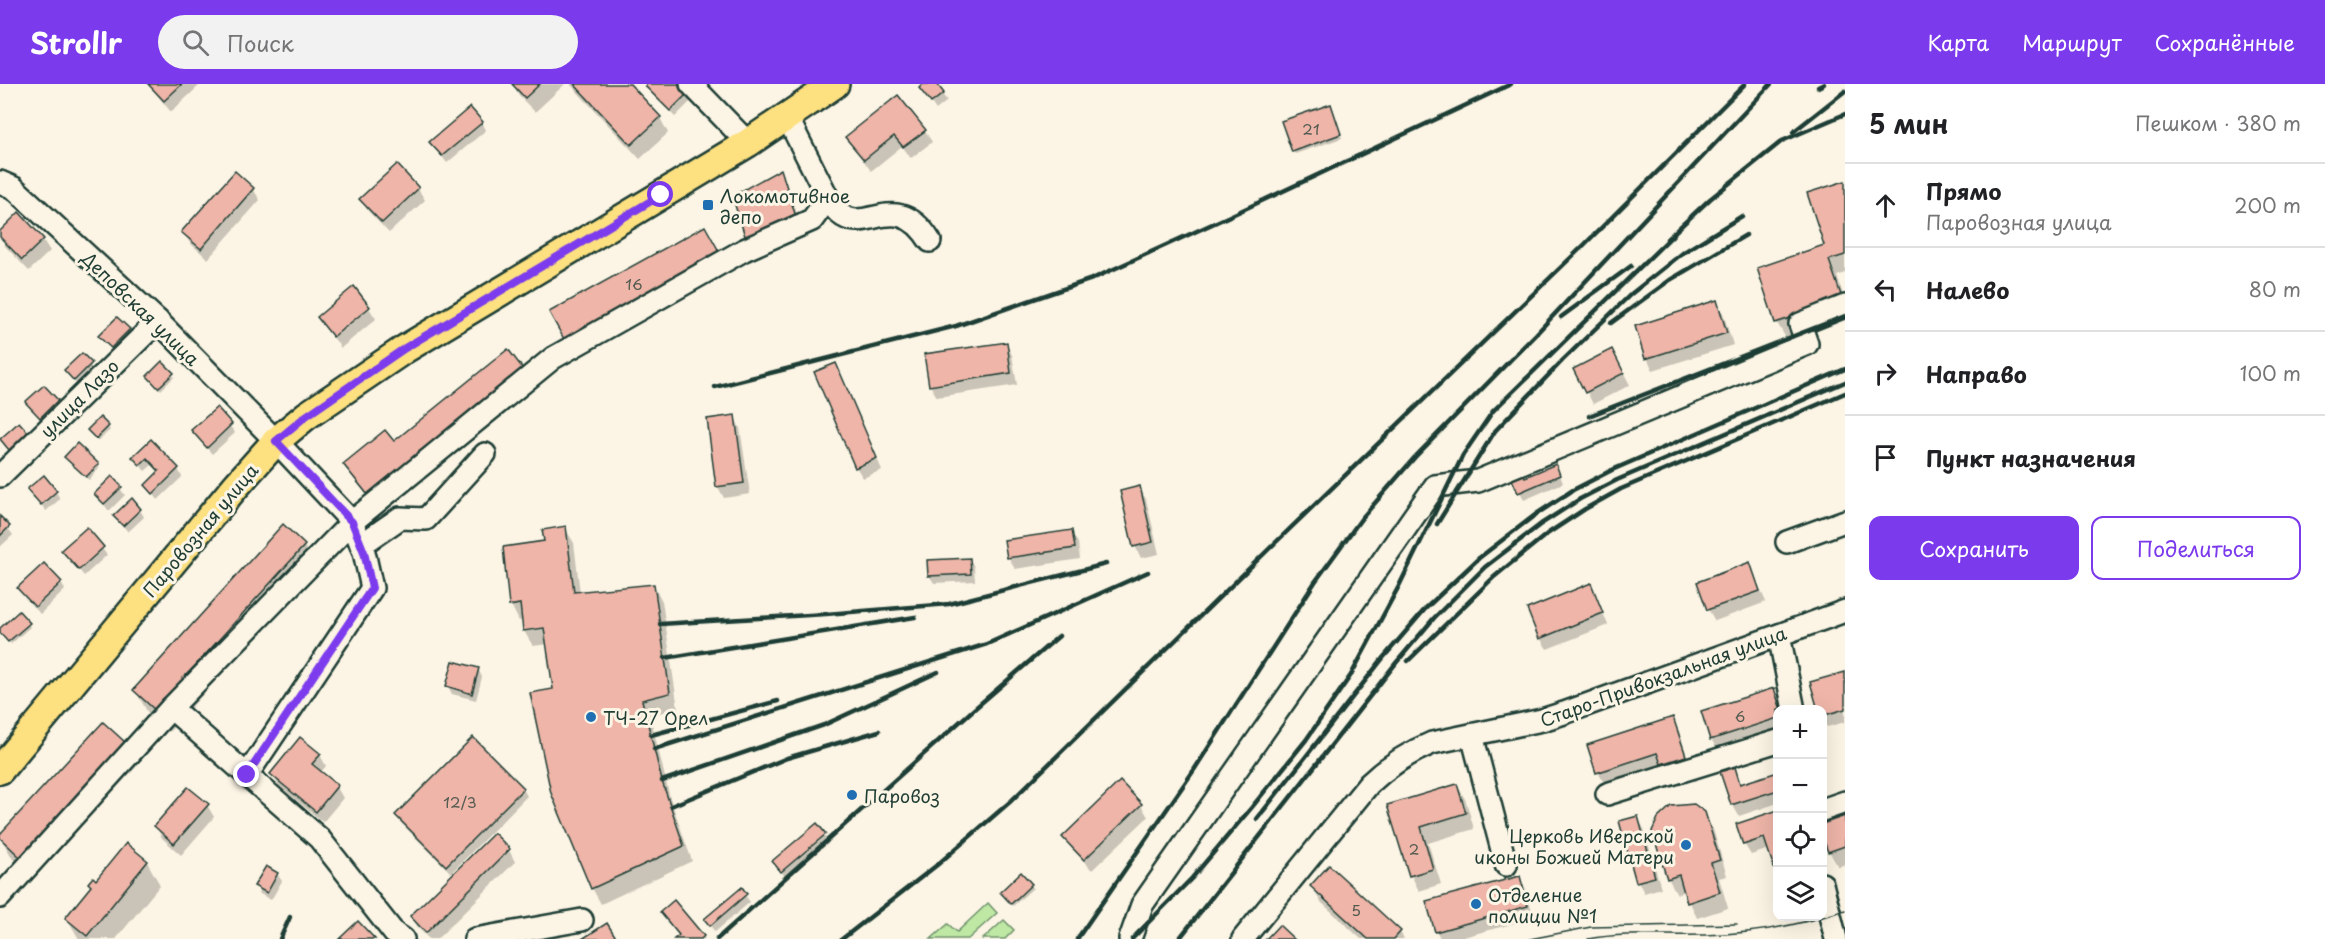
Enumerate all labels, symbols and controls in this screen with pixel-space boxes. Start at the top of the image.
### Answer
search box [158,15,578,69]
text: Strollr [30,21,122,64]
icon: search [179,26,212,59]
text: Поиск [227,26,294,59]
text: Карта [1928,26,1989,58]
text: Маршрут [2022,26,2122,58]
text: Сохранённые [2155,26,2295,58]
text: 5 мин [1869,104,1948,143]
text: Пешком · 380 m [2135,108,2301,138]
house number: 21 [1302,117,1320,140]
text: Прямо [1926,174,2001,207]
route start [647,181,673,207]
place label: Локомотивное депо [720,182,850,230]
icon: ahead [1869,189,1902,222]
text: 200 m [2234,190,2301,220]
marker: Локомотивное депо [701,198,715,212]
text: Паровозная улица [1926,207,2112,237]
street label: Деповская улица [75,244,207,372]
house number: 16 [625,272,643,295]
icon: left [1869,273,1902,306]
text: Налево [1926,273,2009,306]
text: 80 m [2249,274,2301,304]
street label: улица Лазо [34,353,124,443]
icon: right [1869,357,1902,390]
text: Направо [1926,357,2027,390]
text: 100 m [2240,358,2301,388]
icon: arrive [1869,441,1902,474]
text: Пункт назначения [1926,441,2136,474]
street label: Паровозная улица [136,457,264,603]
button: Сохранить [1869,516,2079,580]
button: Поделиться [2091,516,2301,580]
street label: Старо-Привокзальная улица [1536,619,1790,733]
place label: ТЧ-27 Орел [603,704,708,731]
house number: 6 [1735,704,1745,727]
map controls [1773,705,1827,921]
button: + [1773,705,1827,759]
marker: ТЧ-27 Орел [584,710,598,724]
button: − [1773,759,1827,813]
route end [233,761,259,787]
place label: Паровоз [864,782,940,809]
marker: Паровоз [845,788,859,802]
house number: 12/3 [443,790,477,813]
button: locate [1773,813,1827,867]
place label: Церковь Иверской иконы Божией Матери [1474,822,1674,870]
house number: 2 [1409,837,1419,860]
marker: Церковь Иверской иконы Божией Матери [1679,838,1693,852]
button: layers [1773,867,1827,921]
place label: Отделение полиции №1 [1488,881,1597,929]
marker: Отделение полиции №1 [1469,897,1483,911]
house number: 5 [1351,898,1361,921]

